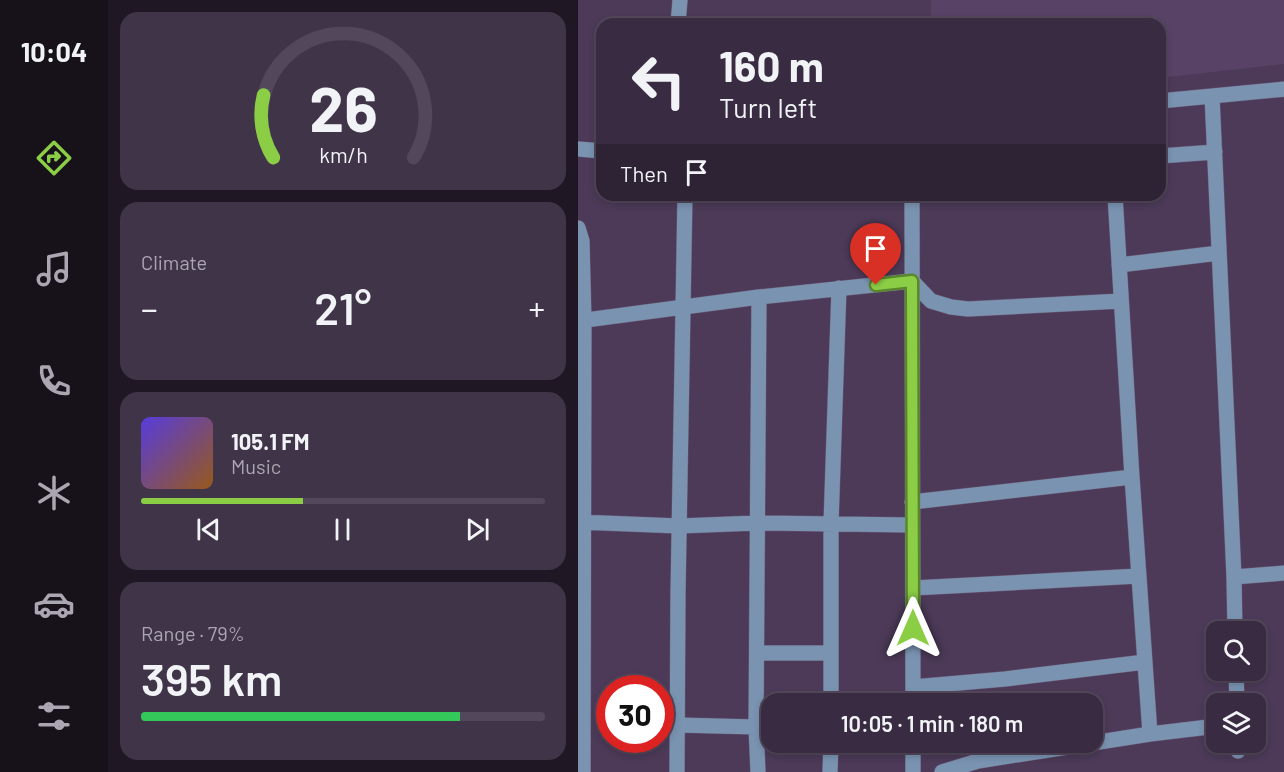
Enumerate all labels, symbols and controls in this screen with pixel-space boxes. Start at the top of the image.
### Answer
text: 10:04 [21,35,87,67]
text: 160 m [719,40,824,90]
icon: left [620,42,698,120]
text: 26 [309,70,377,144]
text: Turn left [719,91,817,123]
icon: directions [33,137,75,179]
text: km/h [319,142,367,167]
icon: arrive [680,156,713,189]
text: Then [620,160,668,186]
pin [850,223,901,285]
icon: arrive [859,232,892,265]
icon: music [33,248,75,290]
text: Climate [141,250,207,274]
text: 21° [314,280,372,334]
text: − [141,288,158,328]
text: + [528,288,545,328]
icon: phone [33,360,75,402]
text: 105.1 FM [231,428,309,454]
text: Music [231,454,281,478]
icon: climate [33,472,75,514]
icon: previous [192,513,225,546]
icon: pause [326,513,359,546]
icon: next [461,513,494,546]
icon: car [33,583,75,625]
position arrow [881,596,945,660]
text: Range · 79% [141,621,245,645]
map controls [1206,621,1266,753]
button: search [1206,621,1266,681]
text: 395 km [141,651,282,705]
speed limit sign: 30 [596,675,674,753]
button: layers [1206,693,1266,753]
icon: filters [33,695,75,737]
text: 10:05 · 1 min · 180 m [841,710,1023,736]

